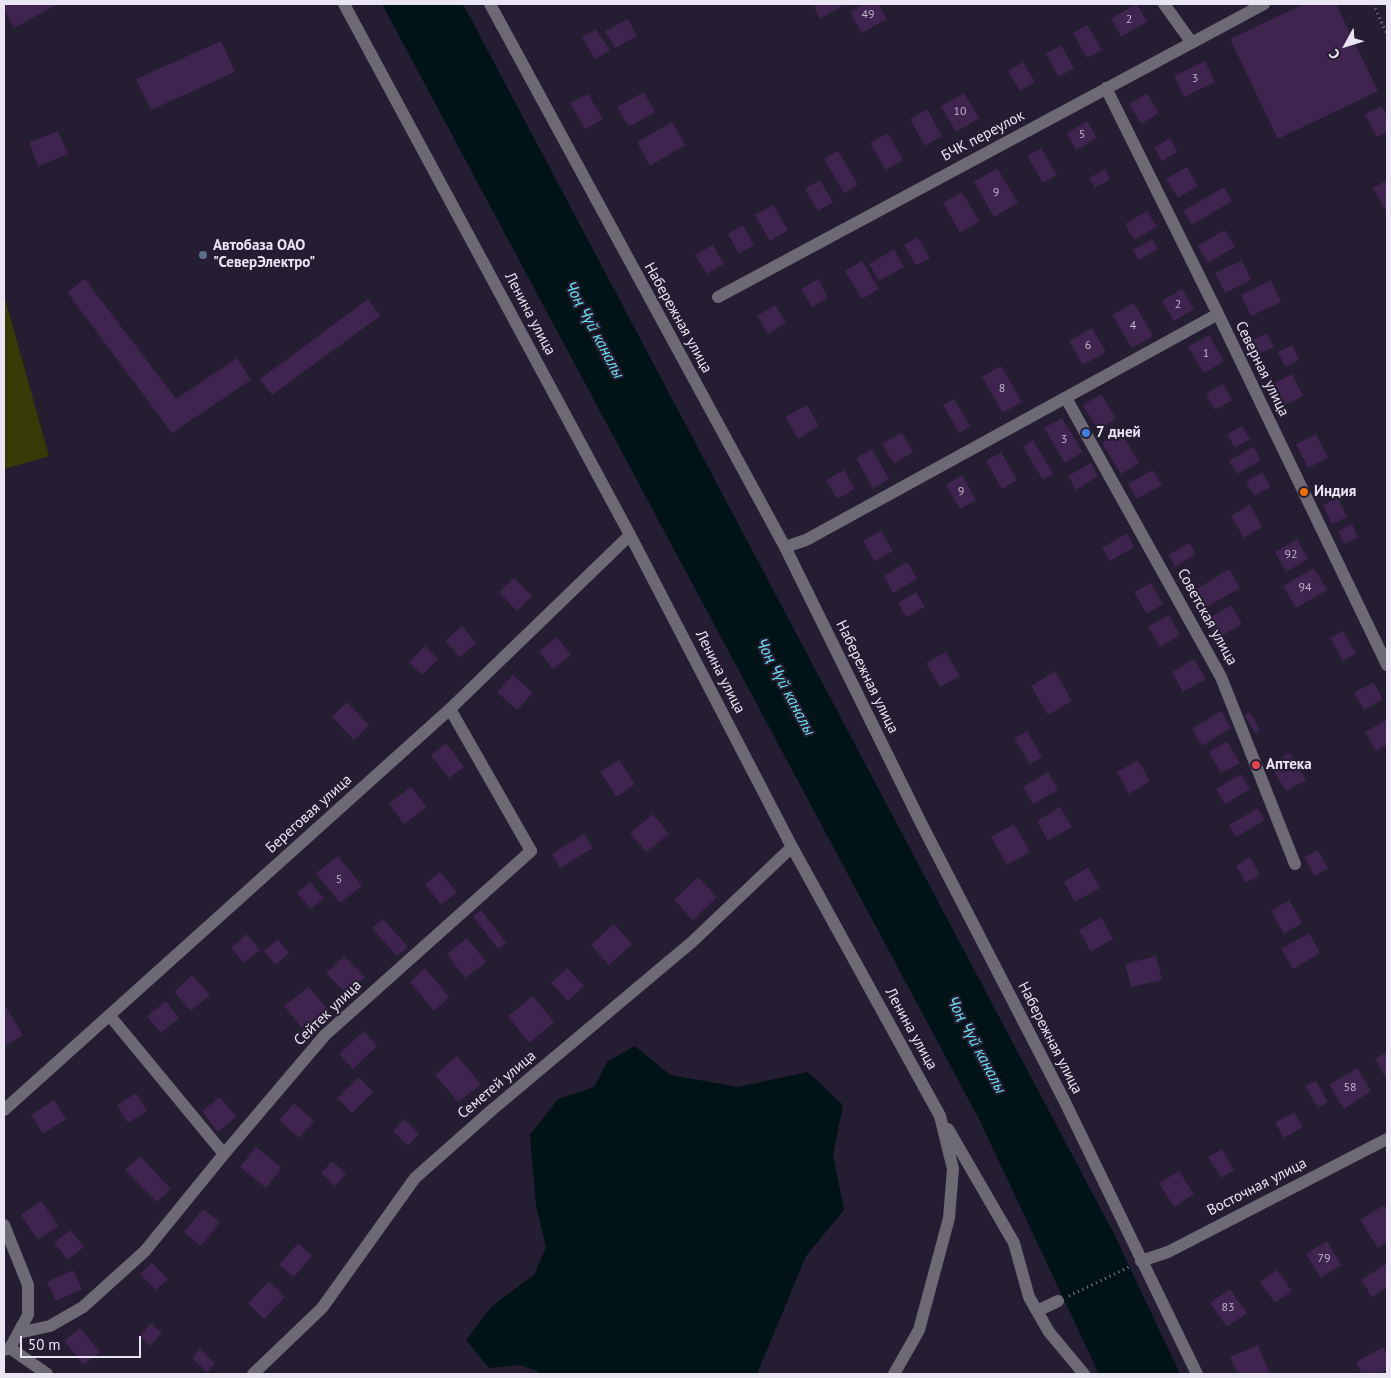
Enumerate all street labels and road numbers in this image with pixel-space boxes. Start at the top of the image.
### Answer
street label: БЧК переулок [939,107,1027,165]
street label: Набережная улица [640,260,716,376]
street label: Ленина улица [501,270,559,358]
street label: Северная улица [1231,318,1293,420]
street label: Советская улица [1173,566,1241,668]
street label: Набережная улица [832,618,902,736]
street label: Ленина улица [691,627,749,717]
street label: Береговая улица [262,771,356,857]
street label: Сейтек улица [291,976,365,1050]
street label: Набережная улица [1014,979,1086,1097]
street label: Ленина улица [881,985,941,1073]
street label: Семетей улица [454,1047,540,1123]
street label: Восточная улица [1204,1154,1310,1220]

